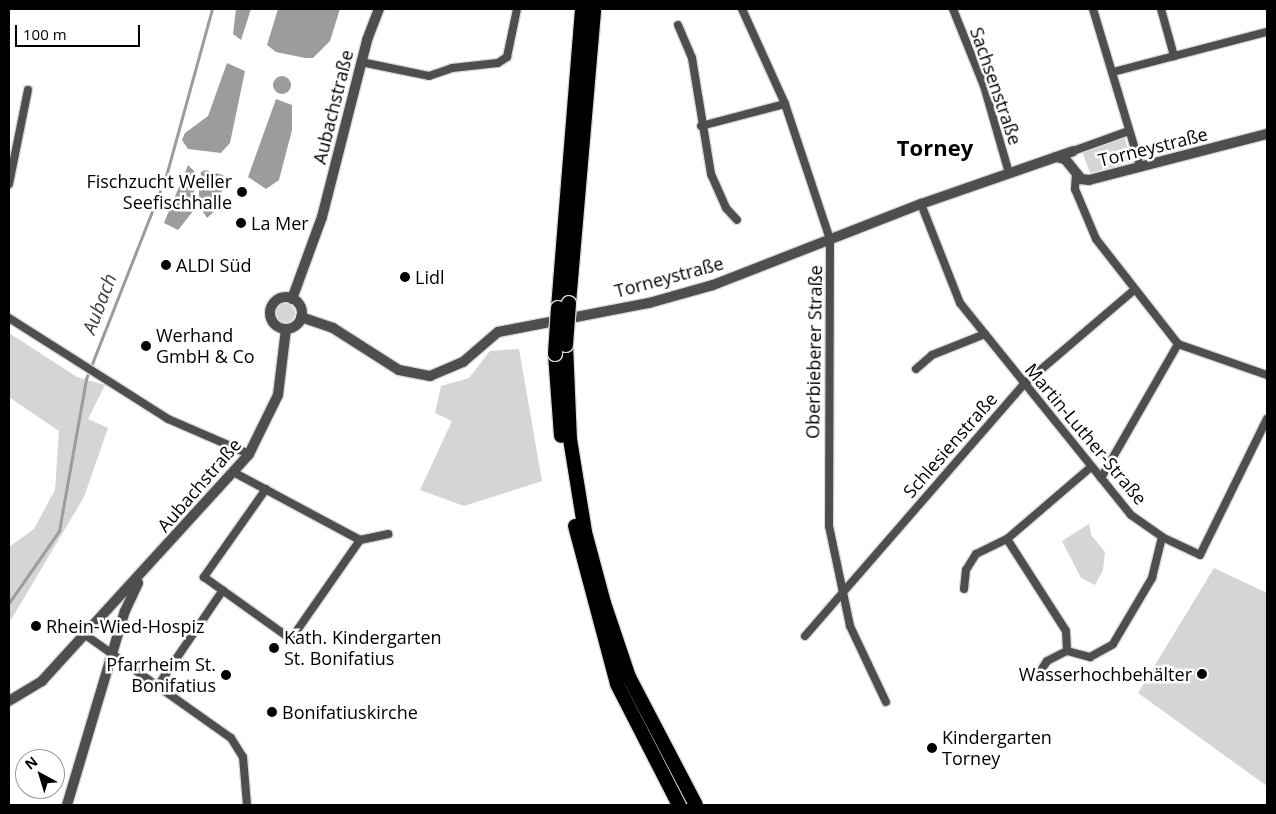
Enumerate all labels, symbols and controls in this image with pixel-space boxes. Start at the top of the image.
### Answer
scale bar [18,15,142,47]
text: 100 m [23,24,67,44]
street label: Sachsenstraße [966,24,1026,148]
street label: Aubachstraße [308,48,358,166]
street label: Torneystraße [1096,123,1210,171]
district label: Torney [897,135,973,161]
place label: Fischzucht Weller Seefischhalle [86,171,232,213]
marker: Fischzucht Weller Seefischhalle [236,186,248,198]
place label: La Mer [251,212,309,234]
marker: La Mer [235,217,247,229]
street label: Torneystraße [612,252,726,302]
place label: ALDI Süd [176,254,251,276]
marker: ALDI Süd [160,259,172,271]
street label: Oberbieberer Straße [802,265,826,439]
place label: Lidl [415,266,444,288]
water label: Aubach [78,271,122,337]
marker: Lidl [399,271,411,283]
place label: Werhand GmbH & Co [156,325,255,368]
marker: Werhand GmbH & Co [140,340,152,352]
street label: Martin-Luther-Straße [1021,359,1151,509]
street label: Schlesienstraße [899,388,1001,502]
street label: Aubachstraße [153,434,245,536]
place label: Rhein-Wied-Hospiz [46,615,204,637]
marker: Rhein-Wied-Hospiz [30,620,42,632]
place label: Kath. Kindergarten St. Bonifatius [284,627,442,670]
marker: Kath. Kindergarten St. Bonifatius [268,642,280,654]
place label: Pfarrheim St. Bonifatius [106,654,216,696]
place label: Wasserhochbehälter [1019,663,1192,685]
marker: Wasserhochbehälter [1196,668,1208,680]
marker: Pfarrheim St. Bonifatius [220,669,232,681]
place label: Bonifatiuskirche [282,701,418,723]
marker: Bonifatiuskirche [266,706,278,718]
place label: Kindergarten Torney [942,727,1052,770]
marker: Kindergarten Torney [926,742,938,754]
north arrow [15,749,65,799]
text: N [20,752,41,774]

